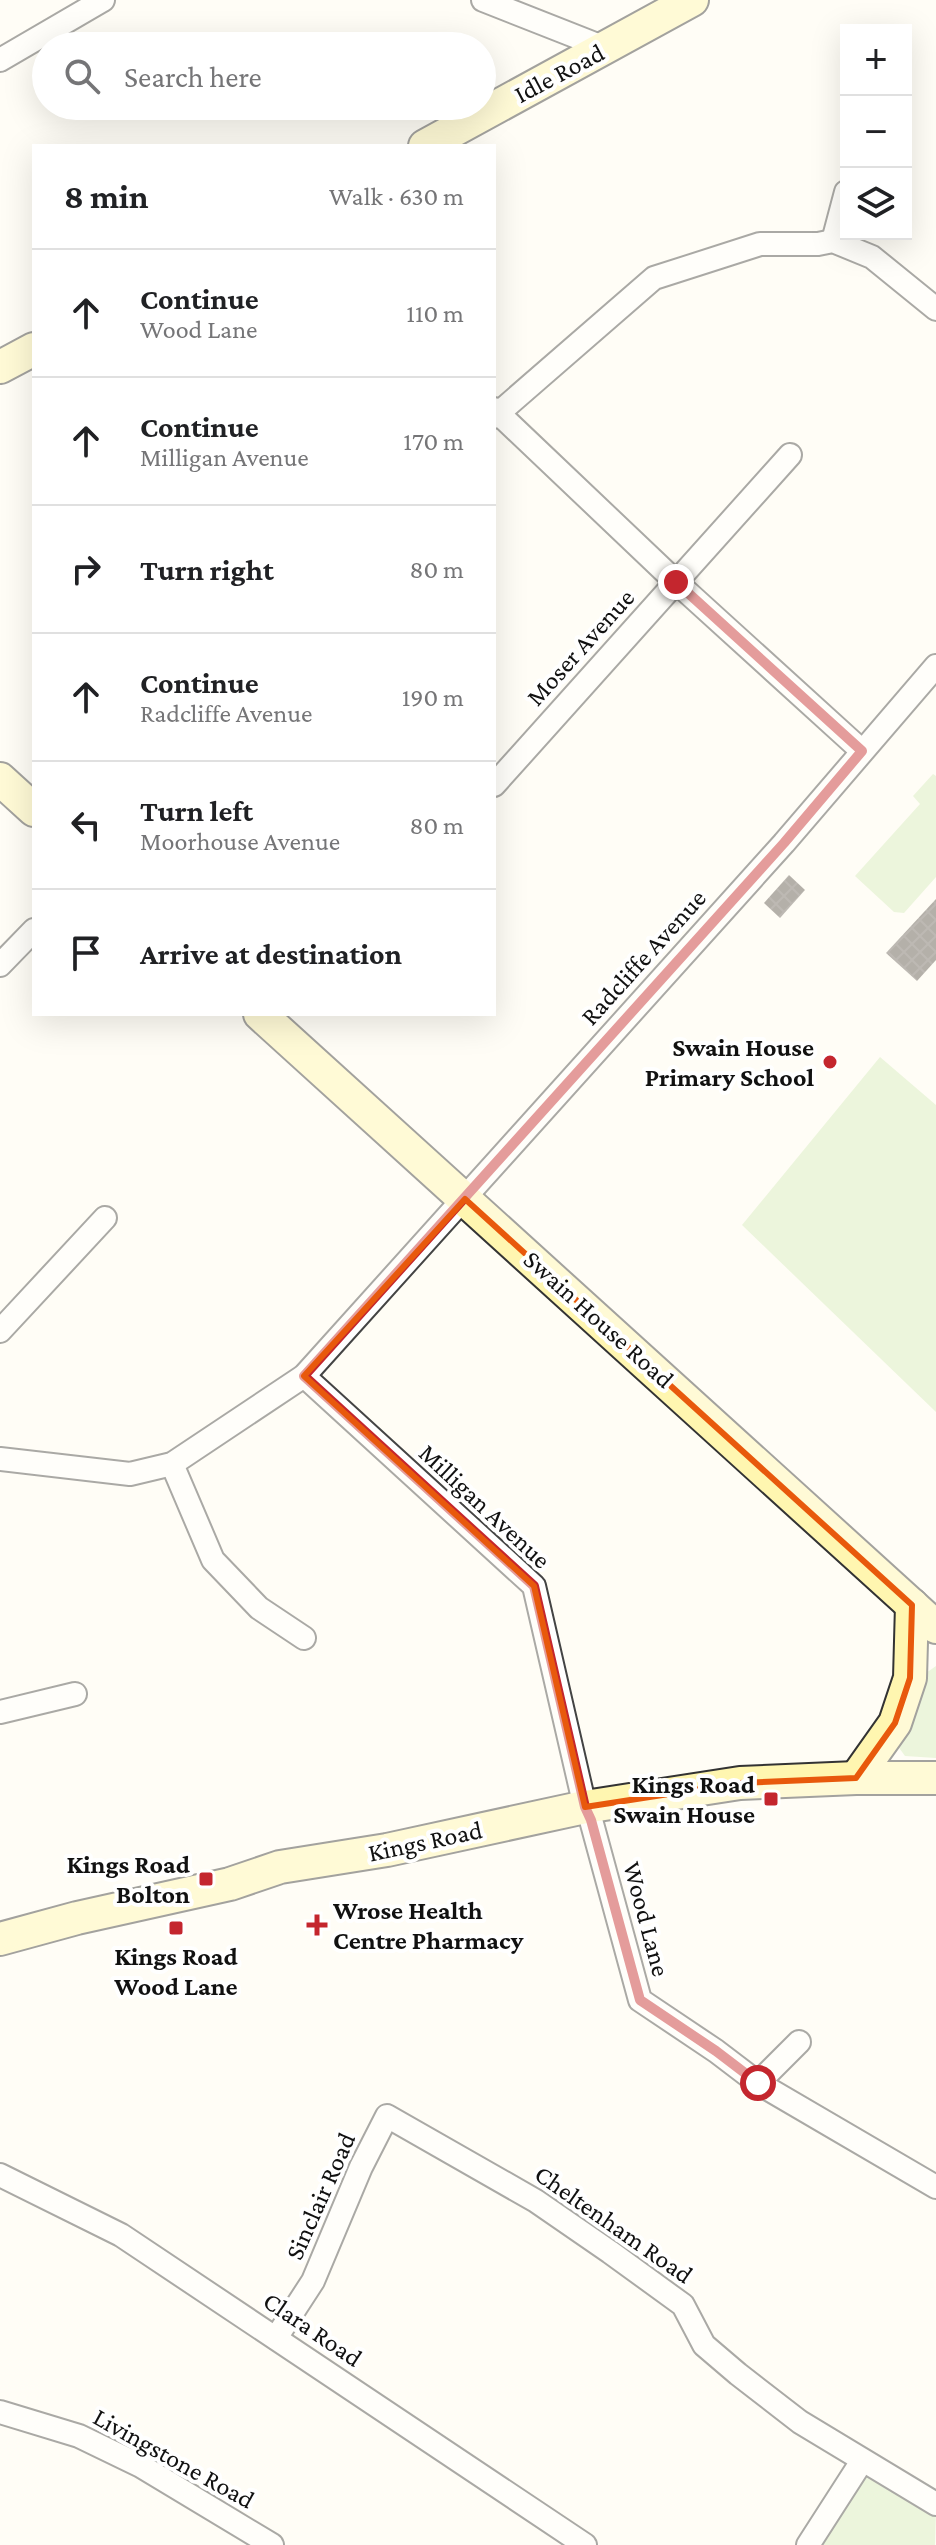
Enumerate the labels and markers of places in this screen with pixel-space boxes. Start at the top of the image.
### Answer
place label: Swain House Primary School [645,1033,814,1092]
marker: Swain House Primary School [821,1053,839,1071]
place label: Kings Road Swain House [613,1770,755,1829]
marker: Kings Road Swain House [762,1790,780,1808]
place label: Kings Road Bolton [66,1850,190,1909]
marker: Kings Road Bolton [197,1870,215,1888]
place label: Wrose Health Centre Pharmacy [332,1896,524,1955]
marker: Wrose Health Centre Pharmacy [308,1916,326,1934]
marker: Kings Road Wood Lane [167,1919,185,1937]
place label: Kings Road Wood Lane [113,1942,238,2001]

